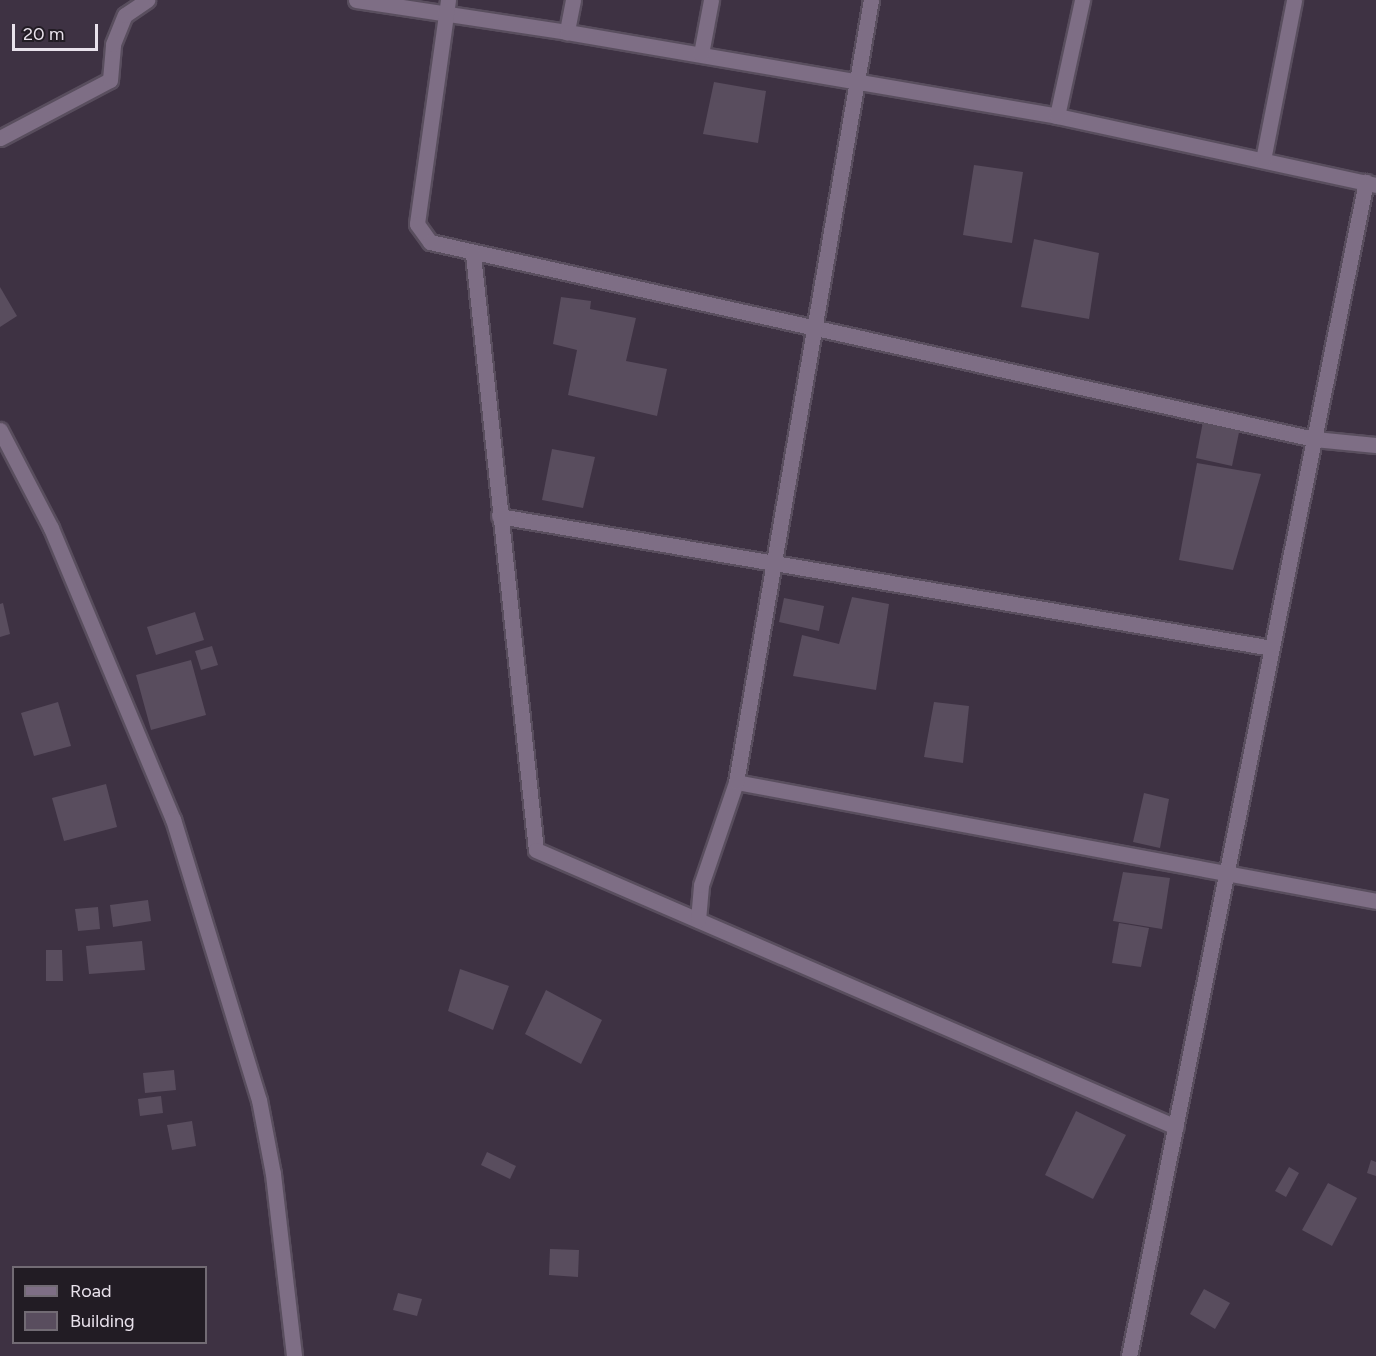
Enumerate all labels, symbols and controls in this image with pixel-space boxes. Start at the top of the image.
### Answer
scale bar [15,12,100,50]
text: 20 m [23,23,64,45]
legend [12,1266,207,1344]
text: Road [70,1280,111,1302]
text: Building [70,1310,135,1332]

